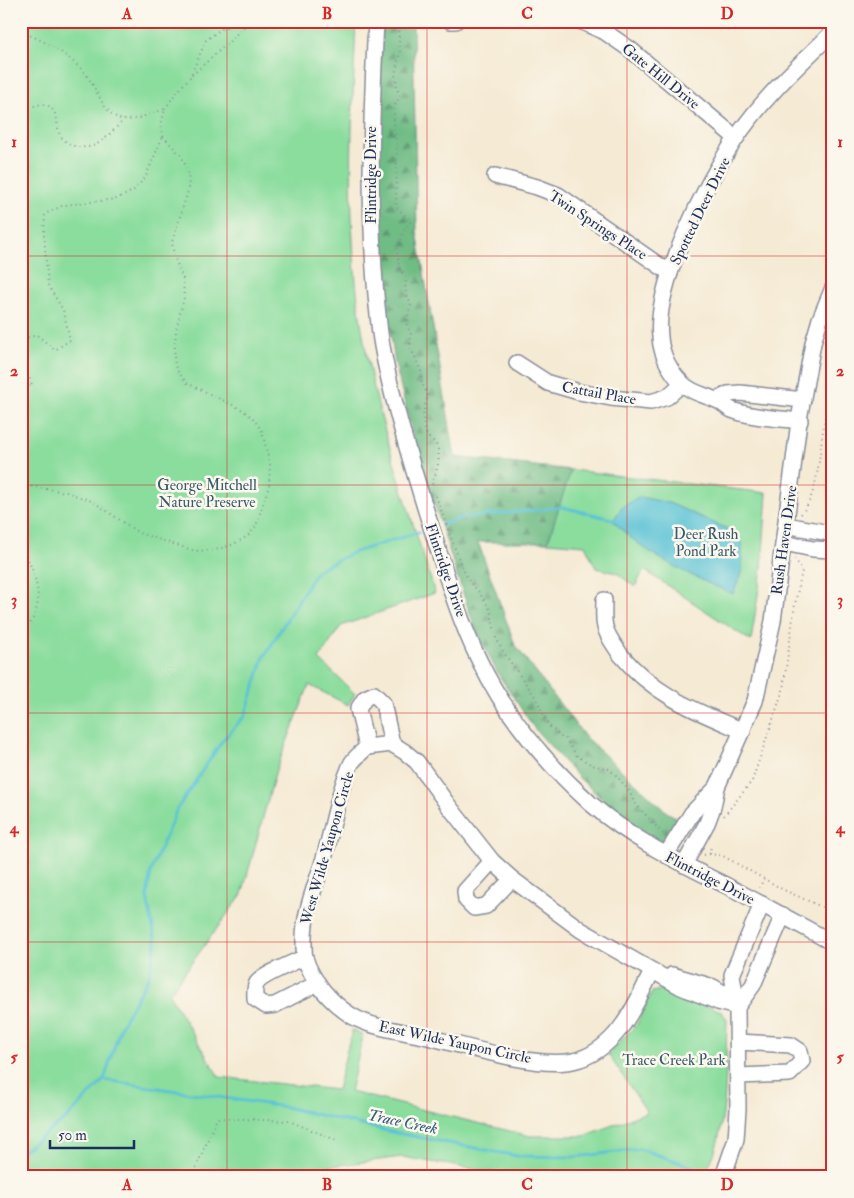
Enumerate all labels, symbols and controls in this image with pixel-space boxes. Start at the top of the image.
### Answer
text: A [121,4,133,24]
text: B [322,4,332,24]
text: C [521,4,533,24]
text: D [720,4,734,24]
street label: Gate Hill Drive [618,39,703,114]
street label: Flintridge Drive [362,126,381,224]
text: 1 [11,132,17,152]
text: 1 [837,132,843,152]
street label: Spotted Deer Drive [666,154,736,269]
street label: Twin Springs Place [544,187,651,265]
text: 2 [10,361,18,381]
text: 2 [836,361,844,381]
street label: Cattail Place [560,378,638,409]
park label: George Mitchell Nature Preserve [157,476,257,512]
street label: Rush Haven Drive [767,484,802,596]
street label: Flintridge Drive [421,521,470,619]
park label: Deer Rush Pond Park [674,525,739,561]
text: 3 [11,590,17,610]
text: 3 [837,590,843,610]
street label: West Wilde Yaupon Circle [296,769,359,928]
text: 4 [9,818,20,838]
text: 4 [835,818,846,838]
street label: Flintridge Drive [662,848,758,909]
street label: East Wilde Yaupon Circle [377,1017,533,1069]
text: 5 [10,1047,18,1067]
text: 5 [836,1047,844,1067]
park label: Trace Creek Park [622,1051,726,1070]
water label: Trace Creek [366,1105,440,1139]
scale bar [50,1118,134,1150]
text: 50 m [58,1126,87,1145]
text: A [121,1175,133,1195]
text: B [322,1175,332,1195]
text: C [521,1175,533,1195]
text: D [720,1175,734,1195]

